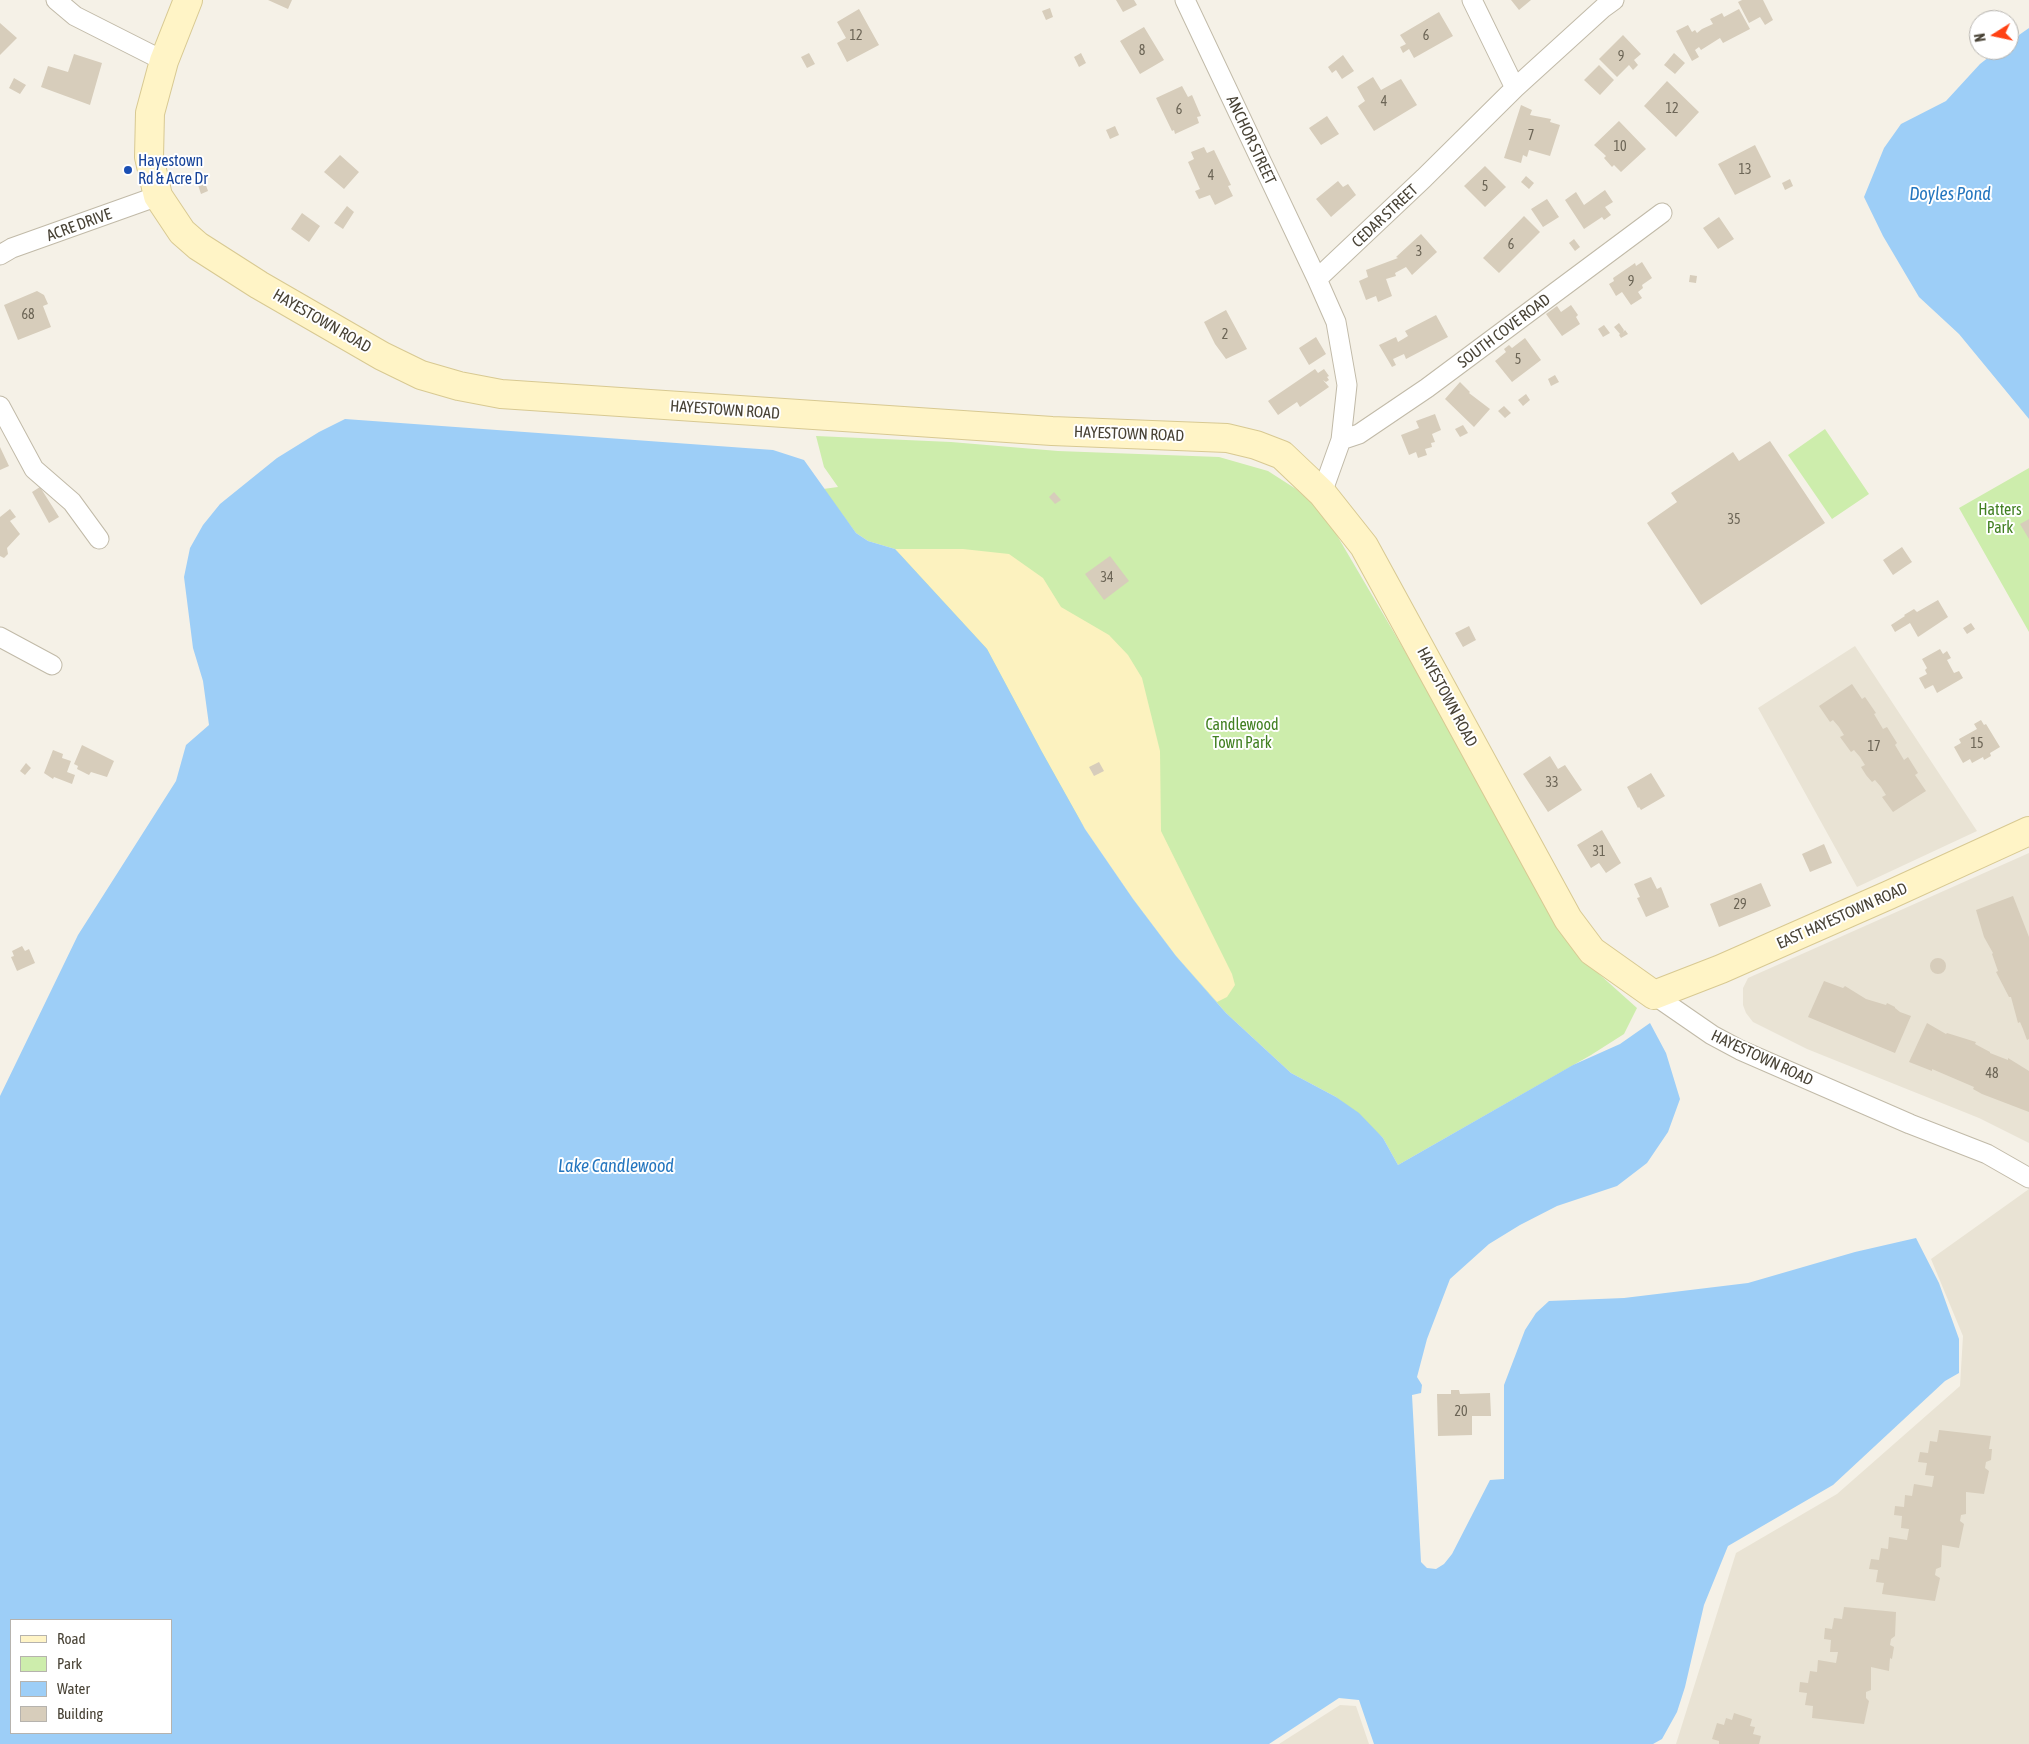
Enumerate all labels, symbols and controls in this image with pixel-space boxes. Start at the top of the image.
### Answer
north arrow [1969,10,2019,60]
house number: 12 [849,28,863,44]
house number: 6 [1423,28,1429,44]
text: N [1972,32,1989,43]
house number: 8 [1139,43,1145,59]
house number: 9 [1618,49,1624,65]
street label: ANCHOR STREET [1222,93,1280,187]
house number: 4 [1381,94,1387,110]
house number: 12 [1665,101,1679,117]
house number: 6 [1176,102,1182,118]
house number: 7 [1528,128,1534,144]
house number: 10 [1613,139,1627,155]
place label: Hayestown Rd & Acre Dr [138,151,208,189]
house number: 13 [1738,162,1752,178]
marker: Hayestown Rd & Acre Dr [122,164,134,176]
house number: 4 [1208,168,1214,184]
house number: 5 [1482,179,1488,195]
street label: CEDAR STREET [1348,181,1422,251]
water label: Doyles Pond [1909,183,1991,205]
street label: ACRE DRIVE [44,204,114,246]
house number: 6 [1508,237,1514,253]
house number: 3 [1416,244,1422,260]
house number: 9 [1628,274,1634,290]
street label: HAYESTOWN ROAD [270,285,374,357]
street label: SOUTH COVE ROAD [1454,290,1554,372]
house number: 68 [21,307,35,323]
house number: 2 [1222,327,1228,343]
house number: 5 [1515,352,1521,368]
street label: HAYESTOWN ROAD [669,397,781,423]
street label: HAYESTOWN ROAD [1074,422,1184,446]
park label: Hatters Park [1978,500,2022,538]
house number: 35 [1727,512,1741,528]
house number: 34 [1100,570,1114,586]
street label: HAYESTOWN ROAD [1413,644,1481,750]
park label: Candlewood Town Park [1205,715,1279,753]
house number: 15 [1970,736,1984,752]
house number: 17 [1867,739,1881,755]
house number: 33 [1545,775,1559,791]
house number: 31 [1592,844,1606,860]
street label: EAST HAYESTOWN ROAD [1774,879,1910,953]
house number: 29 [1733,897,1747,913]
street label: HAYESTOWN ROAD [1708,1026,1816,1090]
house number: 48 [1985,1066,1999,1082]
water label: Lake Candlewood [558,1155,674,1177]
house number: 20 [1454,1404,1468,1420]
legend [10,1619,172,1734]
text: Road [57,1630,86,1647]
text: Park [57,1655,82,1672]
text: Water [57,1680,90,1697]
text: Building [57,1705,103,1722]

